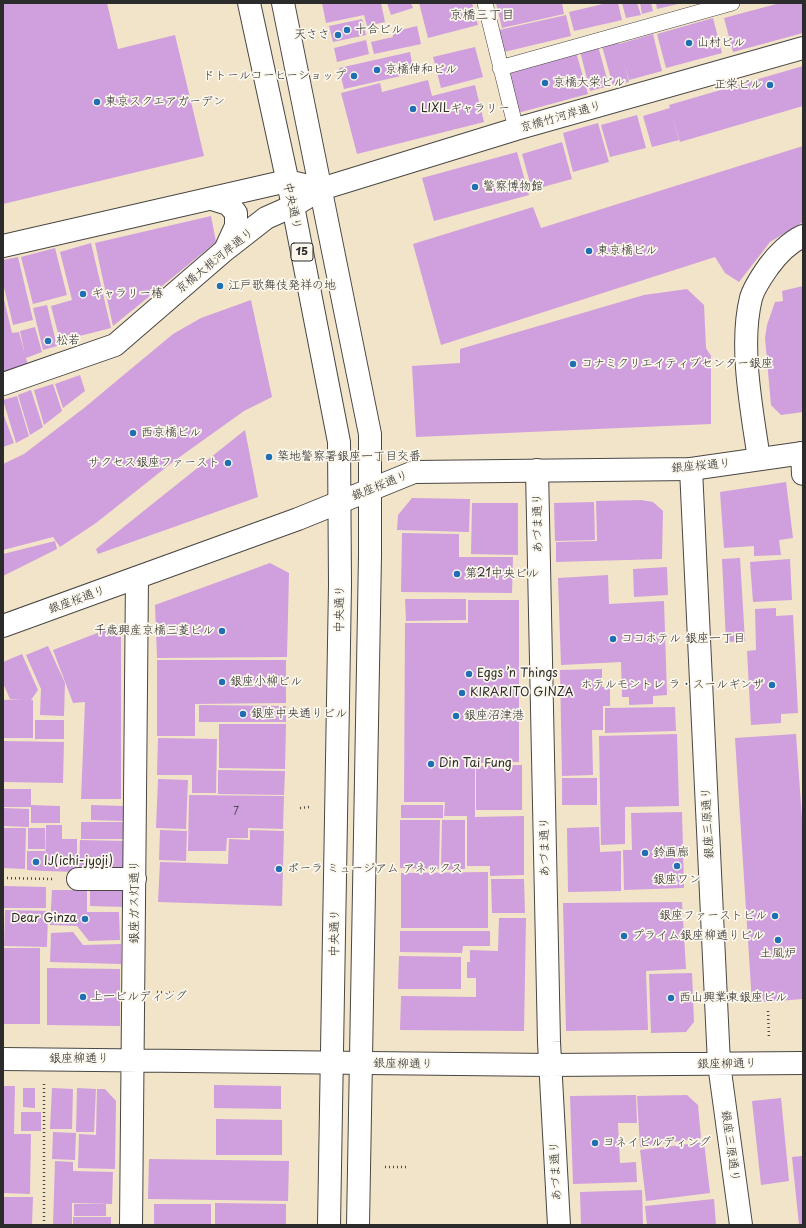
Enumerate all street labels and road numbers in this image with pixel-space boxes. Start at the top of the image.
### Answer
street label: 京橋竹河岸通り [519,99,603,135]
street label: 中央通り [280,181,304,231]
street label: 京橋大根河岸通り [173,225,257,297]
road number: 15 [291,243,313,261]
street label: 銀座桜通り [670,456,732,476]
street label: 銀座桜通り [349,468,411,504]
street label: あづま通り [530,493,546,553]
street label: 銀座桜通り [46,583,108,617]
street label: 中央通り [332,585,348,633]
street label: 銀座三原通り [699,787,717,859]
street label: あづま通り [537,817,553,877]
street label: 銀座ガス灯通り [128,860,142,944]
street label: 中央通り [327,909,343,957]
street label: 銀座柳通り [49,1052,109,1066]
street label: 銀座柳通り [373,1056,433,1072]
street label: 銀座柳通り [697,1056,757,1072]
street label: 銀座三原通り [718,1109,742,1183]
street label: あづま通り [547,1141,565,1201]

